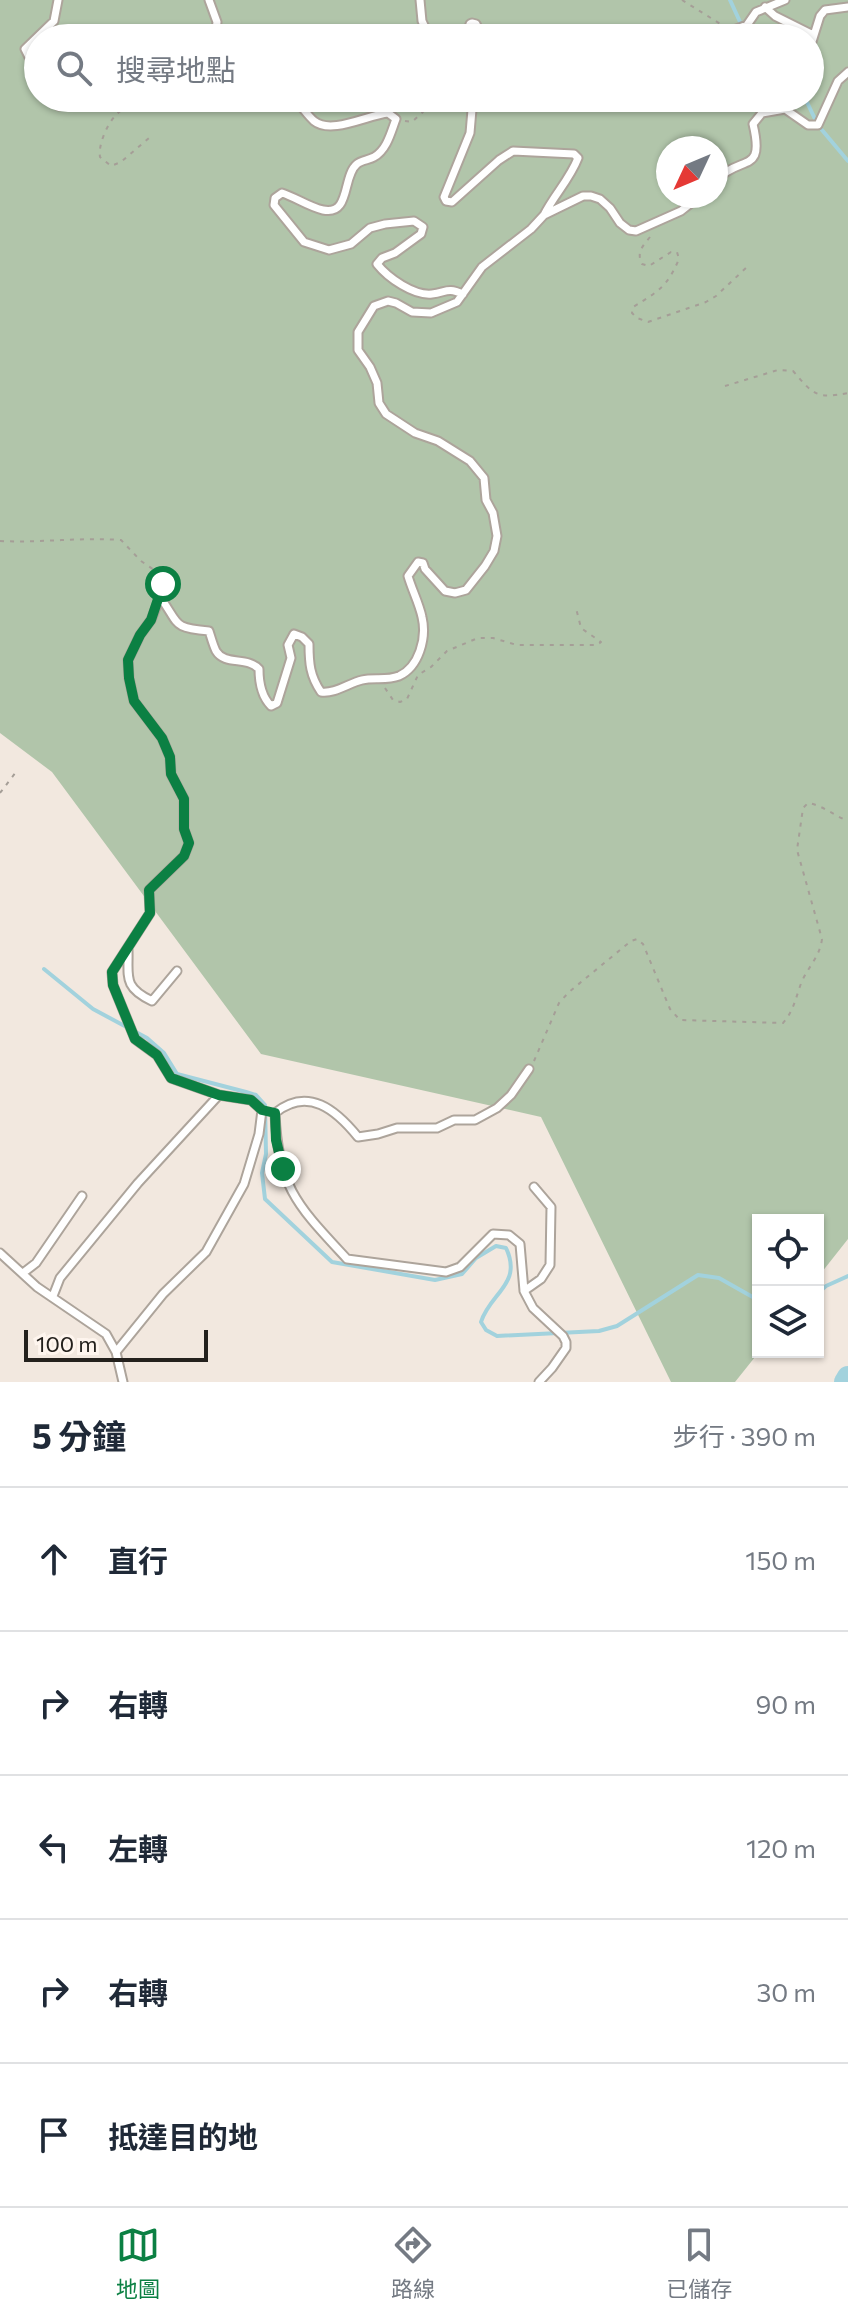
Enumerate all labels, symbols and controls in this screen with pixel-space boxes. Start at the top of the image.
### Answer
search box [24,24,824,112]
icon: search [52,46,96,90]
text: 搜尋地點 [116,50,236,87]
north arrow [656,136,728,208]
route start [145,566,181,602]
route end [265,1151,301,1187]
map controls [752,1214,824,1358]
button: locate [752,1214,824,1286]
button: layers [752,1286,824,1358]
scale bar [24,1326,208,1362]
text: 100 m [36,1330,98,1357]
text: 5 分鐘 [32,1414,126,1456]
text: 步行 · 390 m [673,1420,816,1451]
icon: ahead [32,1537,76,1581]
text: 直行 [108,1541,168,1578]
text: 150 m [745,1544,816,1575]
icon: right [32,1681,76,1725]
text: 右轉 [108,1685,168,1722]
text: 90 m [756,1688,816,1719]
icon: left [32,1825,76,1869]
text: 左轉 [108,1829,168,1866]
text: 120 m [746,1832,816,1863]
icon: right [32,1969,76,2013]
text: 右轉 [108,1973,168,2010]
text: 30 m [757,1976,816,2007]
icon: arrive [32,2113,76,2157]
text: 抵達目的地 [108,2117,258,2154]
tab: 地圖 [116,2223,160,2303]
tab: 路線 [391,2223,435,2303]
tab: 已儲存 [666,2223,732,2303]

